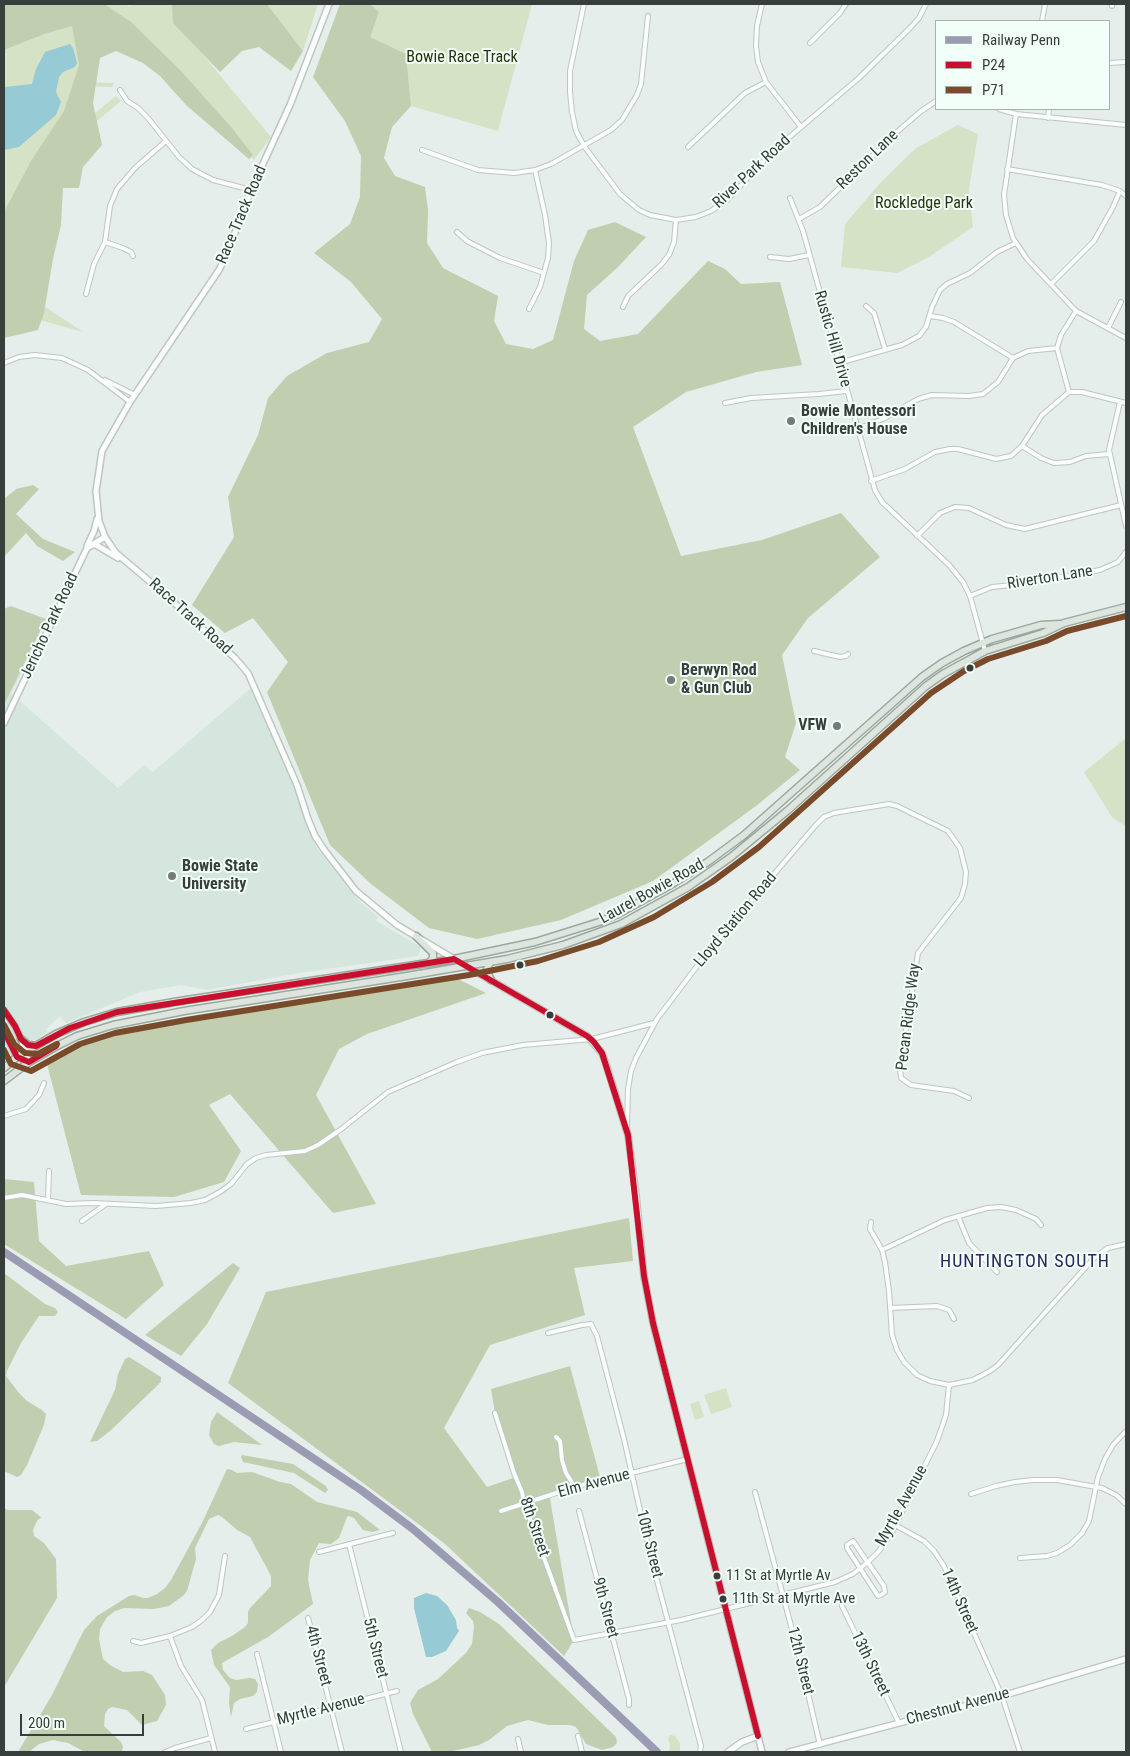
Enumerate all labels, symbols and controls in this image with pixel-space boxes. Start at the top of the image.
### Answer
legend [935,20,1110,110]
text: Railway Penn [982,31,1060,49]
park label: Bowie Race Track [406,48,518,68]
text: P24 [982,56,1005,74]
text: P71 [982,81,1005,99]
street label: Reston Lane [833,126,903,194]
street label: River Park Road [709,131,795,213]
street label: Race Track Road [213,163,271,267]
park label: Rockledge Park [875,194,973,214]
street label: Rustic Hill Drive [809,289,855,389]
place label: Bowie Montessori Children's House [801,402,916,440]
marker: Bowie Montessori Children's House [785,415,797,427]
street label: Riverton Lane [1006,562,1094,594]
street label: Jericho Park Road [17,570,83,682]
street label: Race Track Road [145,575,235,659]
place label: Berwyn Rod & Gun Club [681,661,757,699]
unlabelled marker [965,663,975,673]
marker: Berwyn Rod & Gun Club [665,674,677,686]
place label: VFW [798,716,827,736]
marker: VFW [831,720,843,732]
street label: Laurel Bowie Road [596,855,708,929]
place label: Bowie State University [182,857,258,895]
street label: Lloyd Station Road [691,869,781,971]
marker: Bowie State University [166,870,178,882]
unlabelled marker [515,960,525,970]
street label: Pecan Ridge Way [893,962,925,1072]
unlabelled marker [545,1010,555,1020]
district label: HUNTINGTON SOUTH [938,1251,1112,1273]
street label: Myrtle Avenue [872,1462,932,1550]
street label: Elm Avenue [556,1465,632,1503]
street label: 8th Street [515,1495,553,1559]
street label: 10th Street [631,1508,667,1580]
street label: 14th Street [936,1565,982,1637]
place label: 11 St at Myrtle Av [726,1567,831,1585]
marker: 11 St at Myrtle Av [712,1571,722,1581]
street label: 9th Street [588,1576,622,1640]
place label: 11th St at Myrtle Ave [732,1590,855,1608]
marker: 11th St at Myrtle Ave [718,1594,728,1604]
street label: 5th Street [358,1616,392,1680]
street label: 4th Street [301,1624,335,1688]
street label: 12th Street [782,1625,818,1697]
street label: 13th Street [846,1629,894,1699]
street label: Chestnut Avenue [904,1684,1012,1730]
street label: Myrtle Avenue [275,1690,367,1730]
scale bar [22,1704,146,1736]
text: 200 m [28,1714,65,1732]

